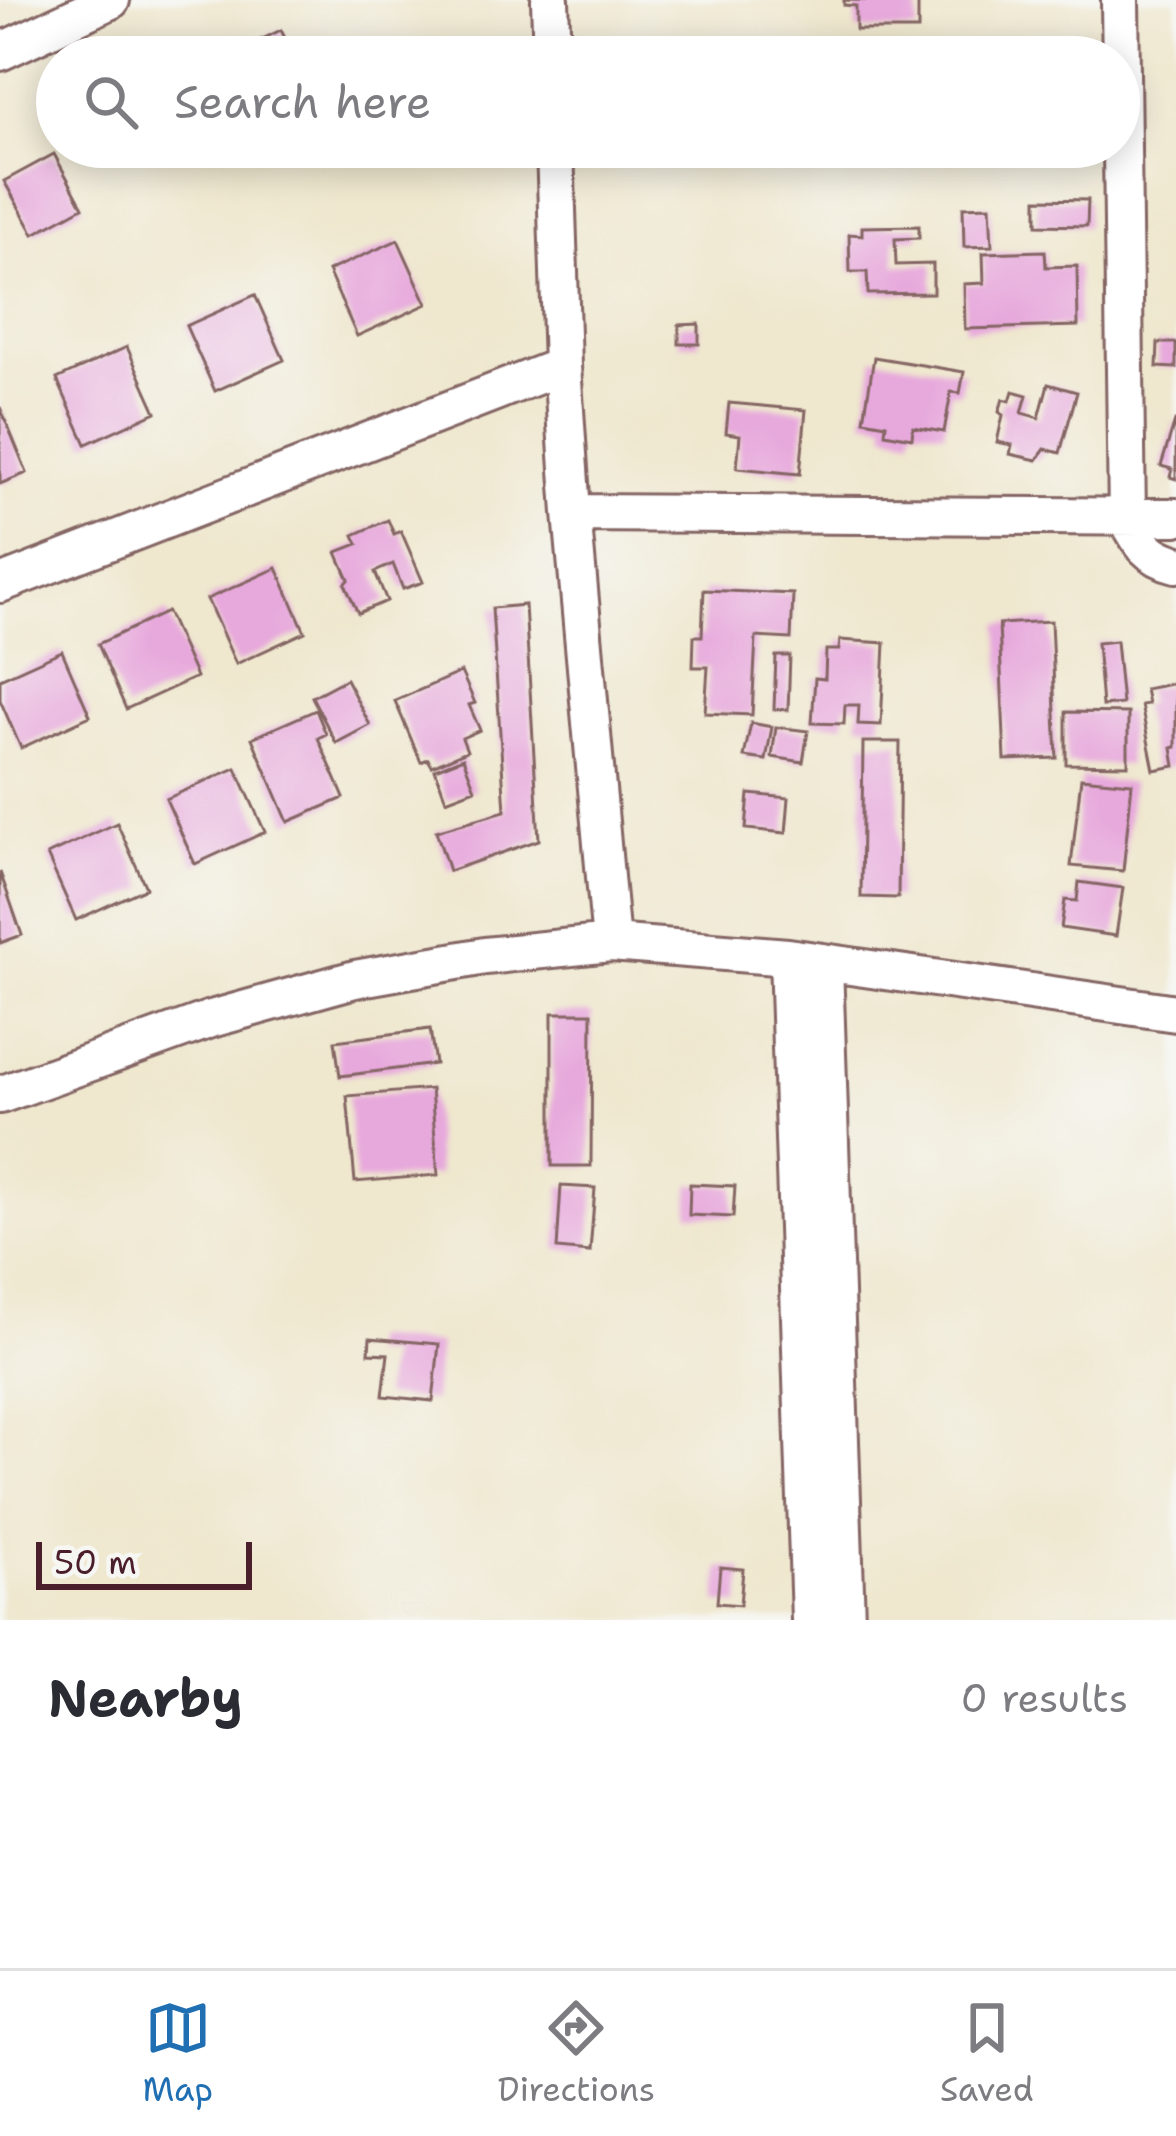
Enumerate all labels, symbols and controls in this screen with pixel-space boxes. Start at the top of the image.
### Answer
search box [36,36,1140,168]
icon: search [78,69,144,135]
text: Search here [174,72,431,132]
scale bar [36,1536,252,1589]
text: 50 m [54,1540,137,1585]
text: Nearby [48,1664,243,1732]
text: 0 results [961,1672,1128,1724]
tab: Map [142,1995,213,2112]
tab: Directions [498,1995,655,2112]
tab: Saved [940,1995,1034,2112]

